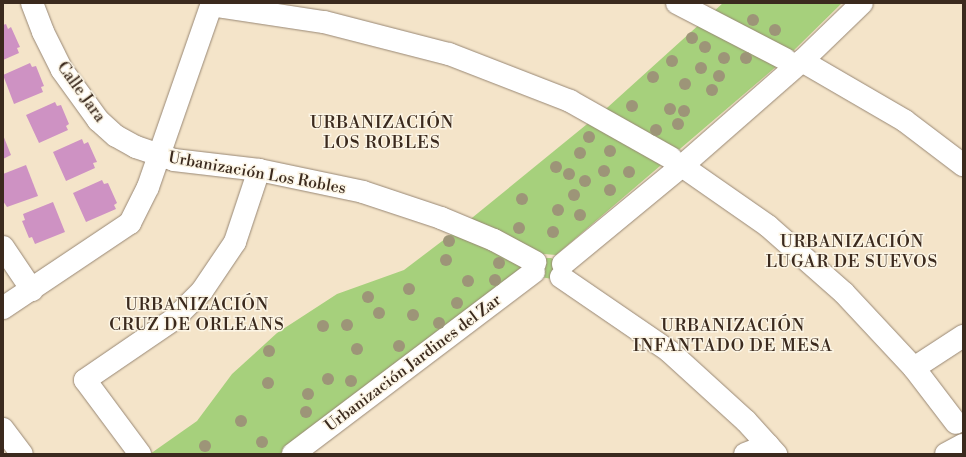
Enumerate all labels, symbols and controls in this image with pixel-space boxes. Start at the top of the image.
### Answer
street label: Calle Jara [53,58,109,126]
district label: URBANIZACIÓN LOS ROBLES [310,114,454,154]
street label: Urbanización Los Robles [167,148,347,198]
district label: URBANIZACIÓN LUGAR DE SUEVOS [766,233,938,273]
street label: Urbanización Jardines del Zar [321,290,505,436]
district label: URBANIZACIÓN CRUZ DE ORLEANS [109,296,285,336]
district label: URBANIZACIÓN INFANTADO DE MESA [633,317,833,357]

